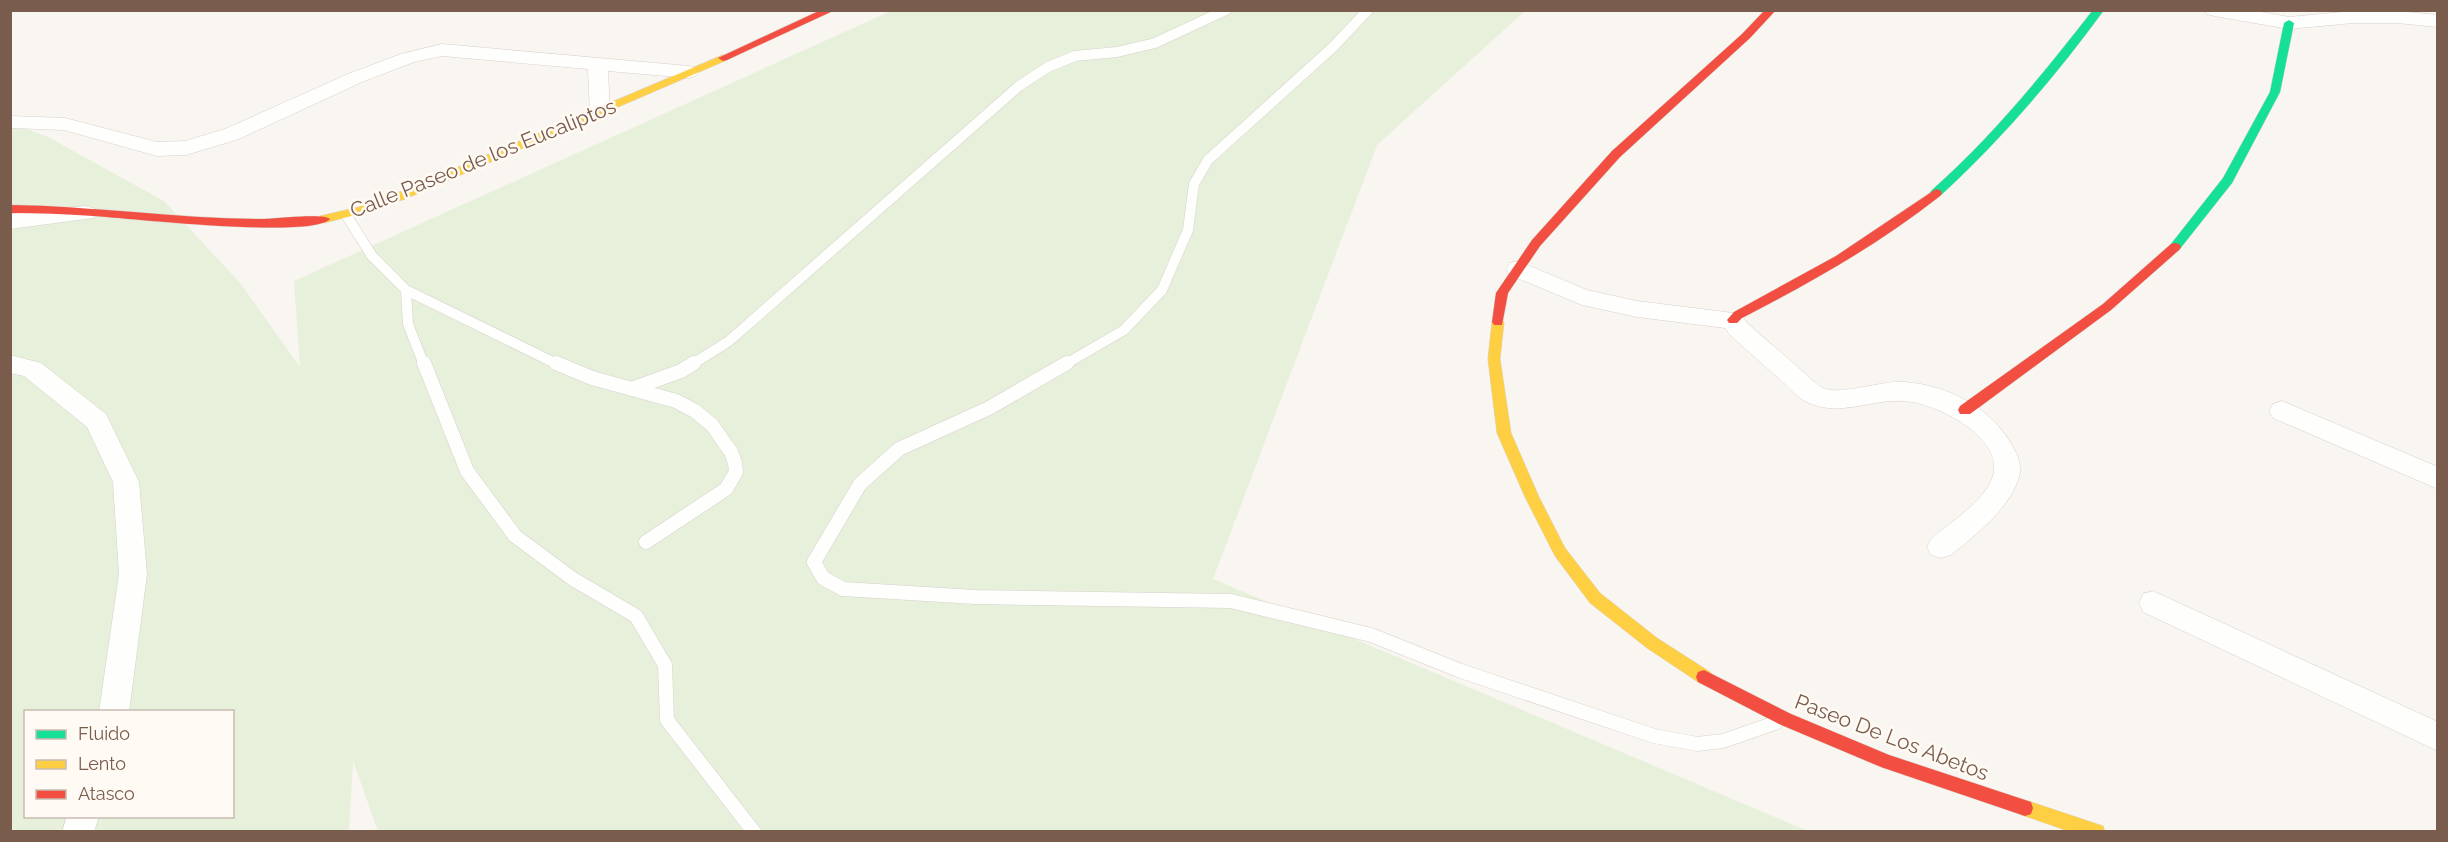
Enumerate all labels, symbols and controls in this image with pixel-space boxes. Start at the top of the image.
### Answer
street label: Calle Paseo de los Eucaliptos [346,93,620,223]
street label: Paseo De Los Abetos [1792,688,1992,786]
legend [24,710,234,818]
text: Fluido [78,723,130,744]
text: Lento [78,753,126,774]
text: Atasco [78,783,135,804]

